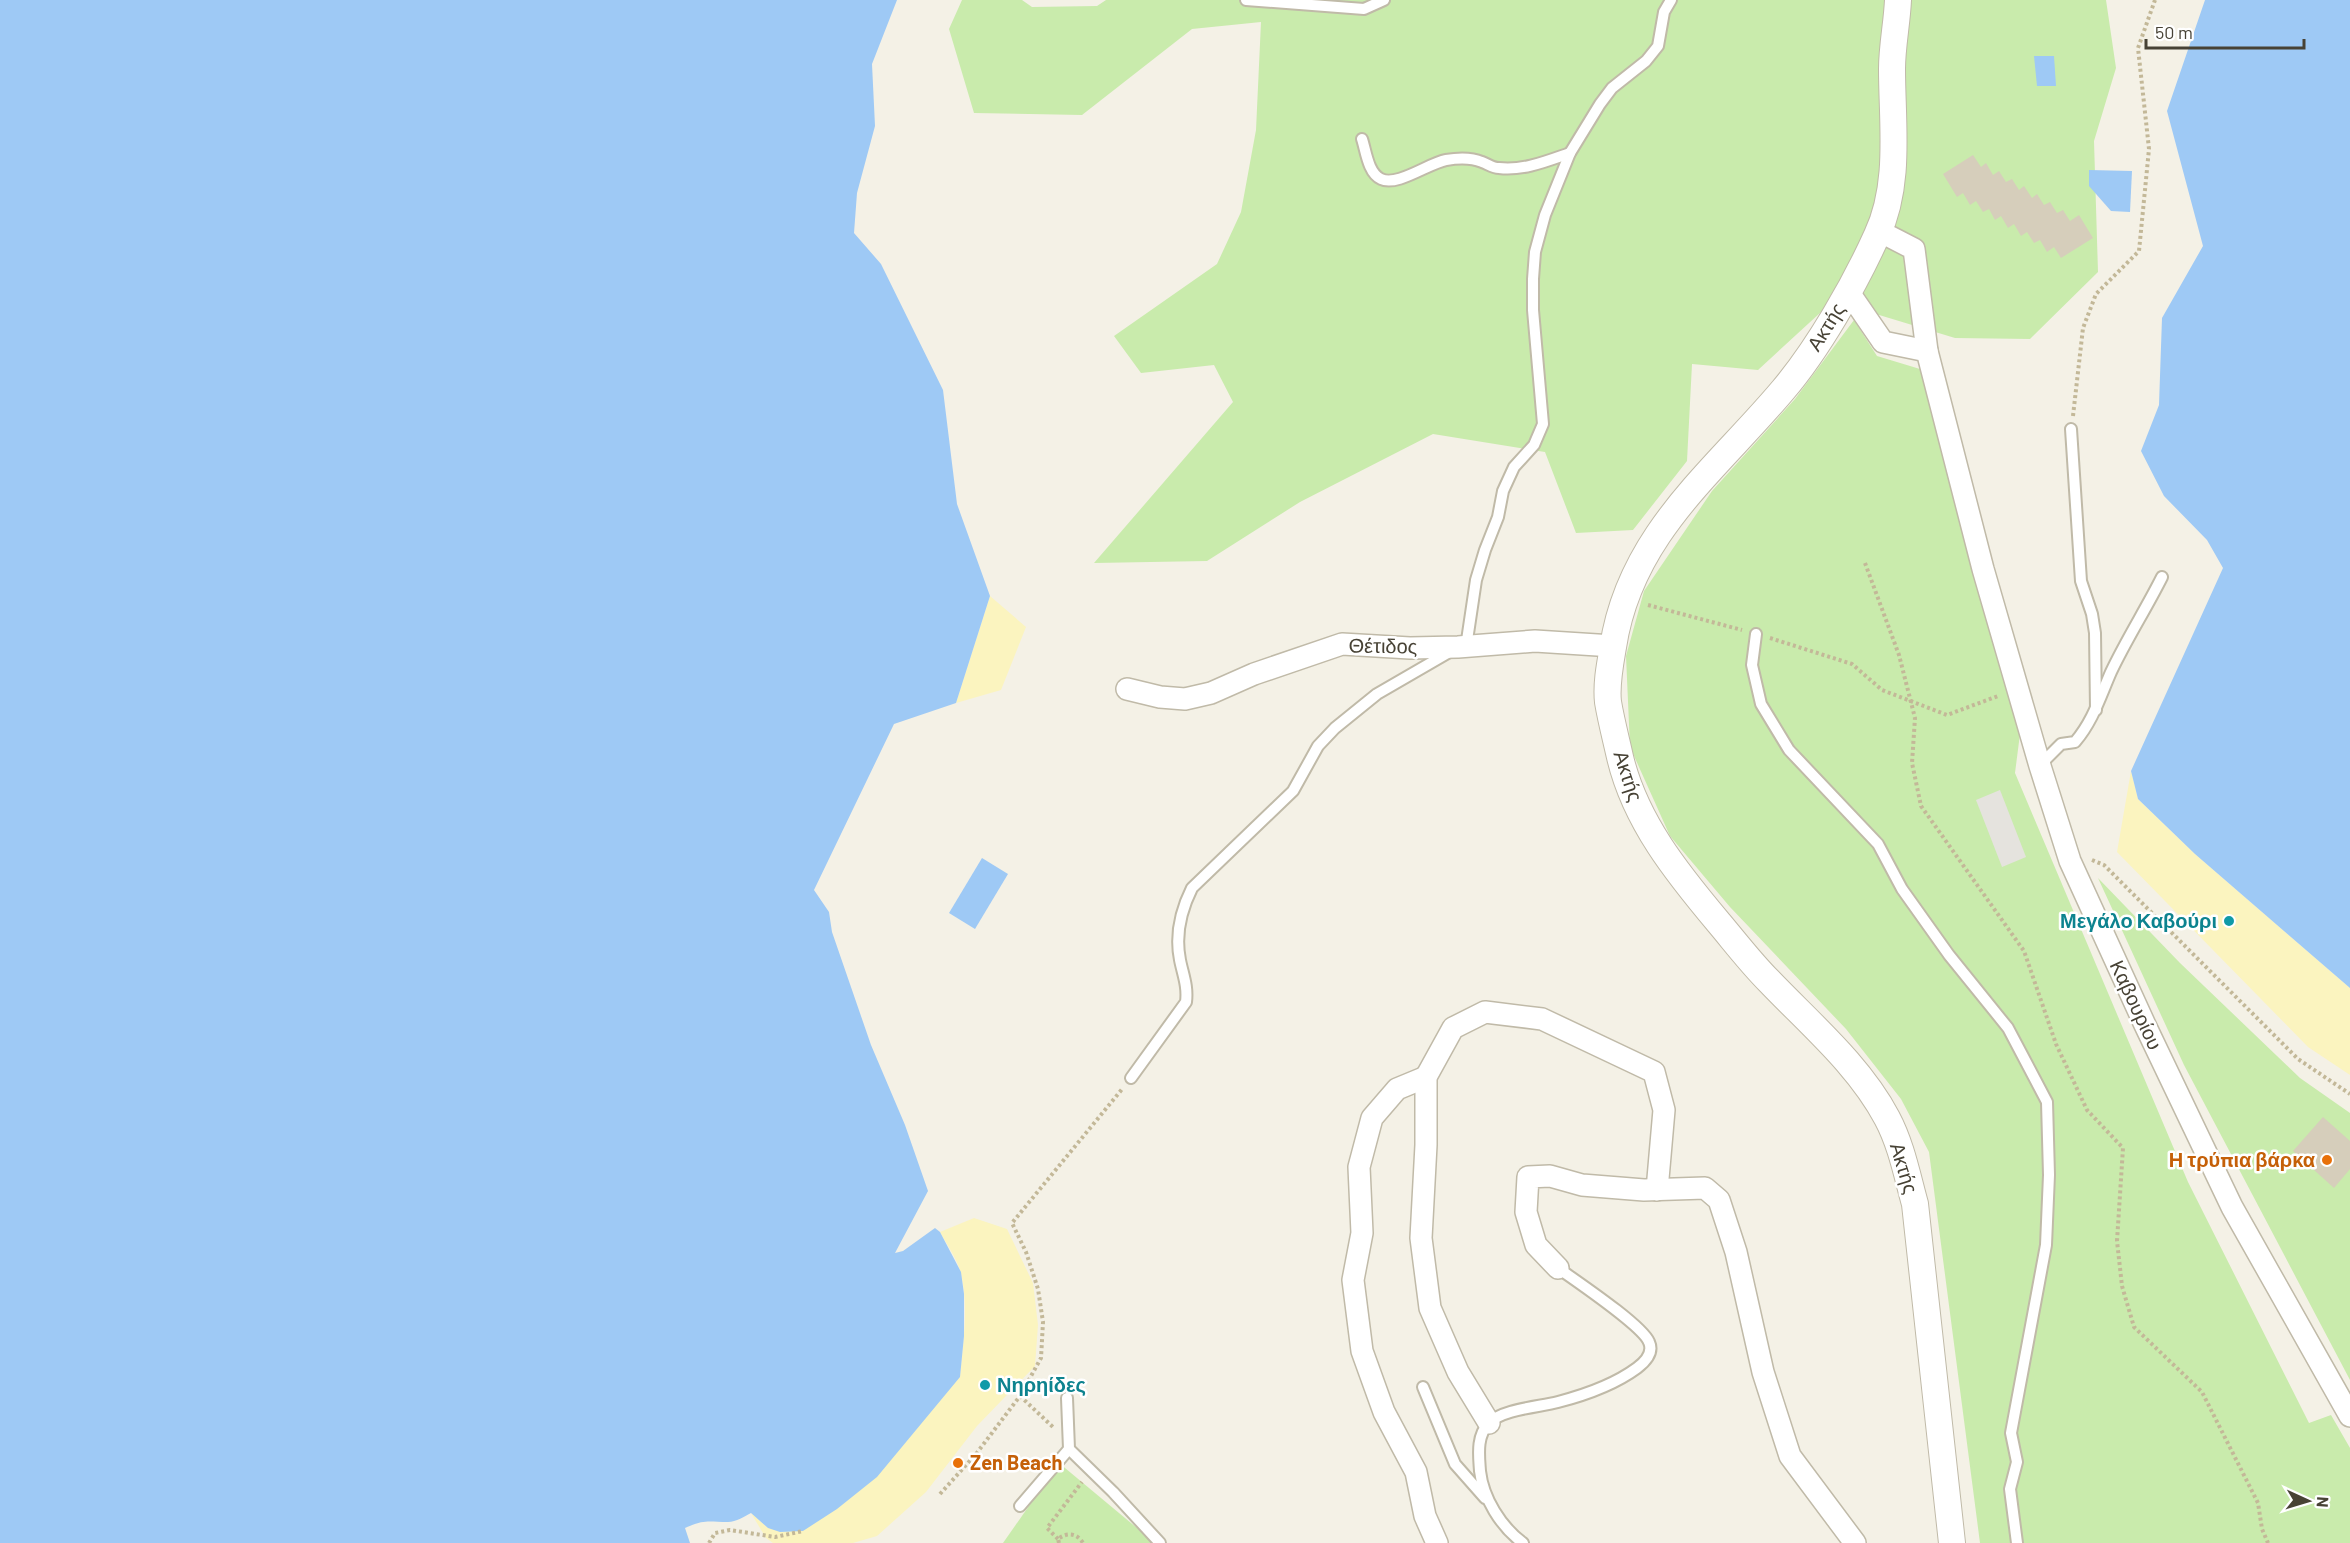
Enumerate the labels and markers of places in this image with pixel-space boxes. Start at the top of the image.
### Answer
place label: Μεγάλο Καβούρι [2060,908,2217,932]
marker: Μεγάλο Καβούρι [2222,914,2236,928]
place label: Η τρύπια βάρκα [2169,1147,2316,1171]
marker: Η τρύπια βάρκα [2320,1153,2334,1167]
place label: Νηρηίδες [997,1372,1086,1396]
marker: Νηρηίδες [978,1378,992,1392]
place label: Zen Beach [970,1450,1062,1474]
marker: Zen Beach [951,1456,965,1470]

